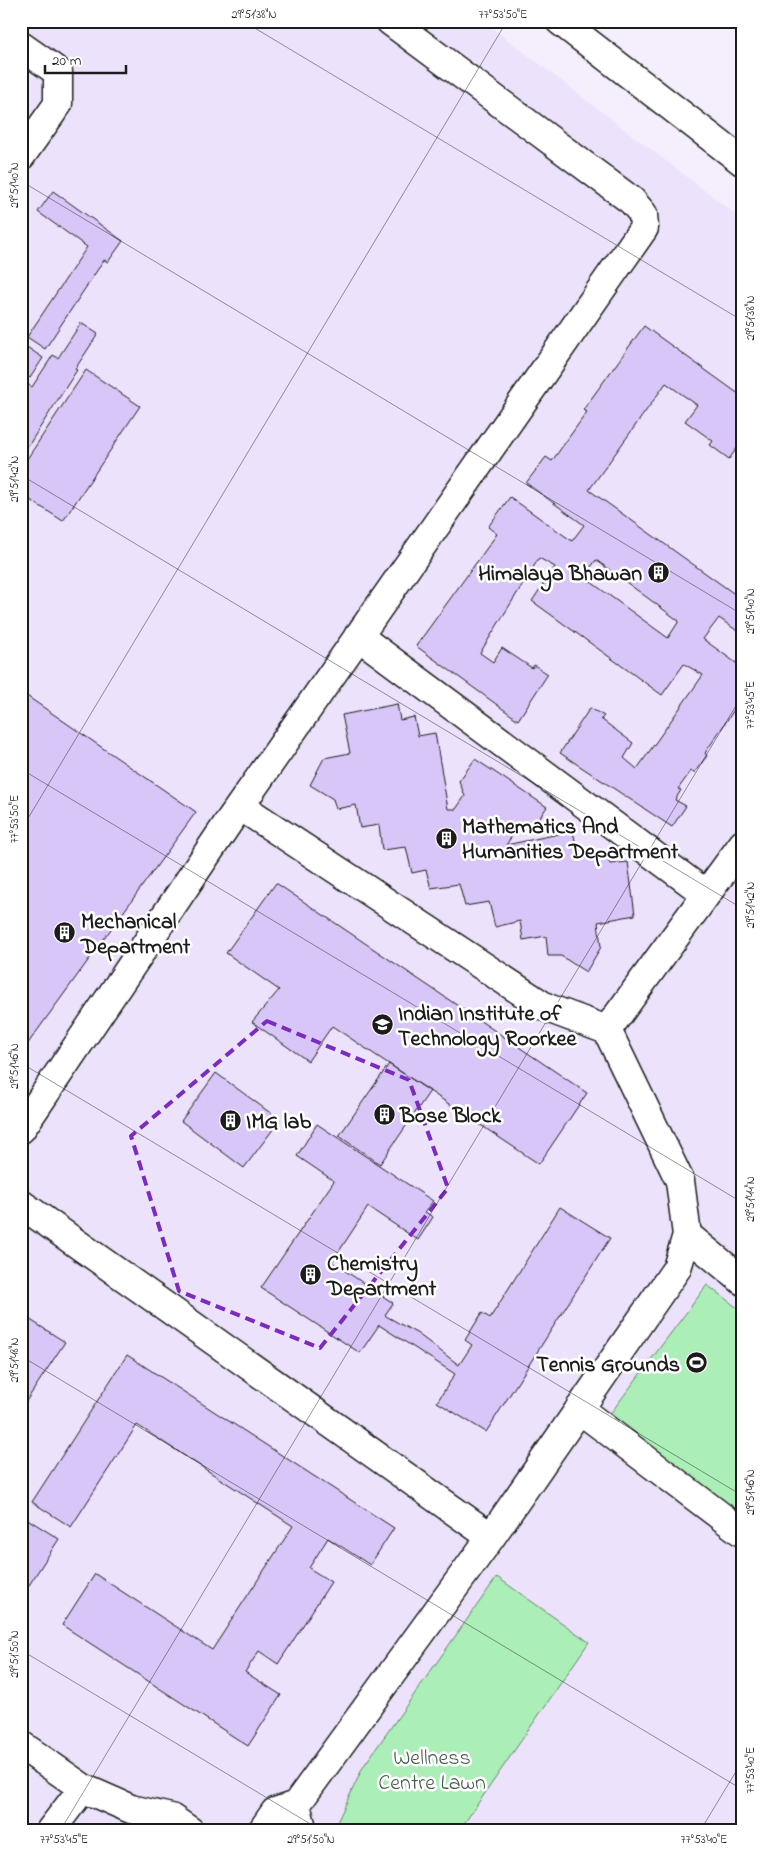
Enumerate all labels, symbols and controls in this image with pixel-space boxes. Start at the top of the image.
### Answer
text: 29°51'38"N [231,6,277,24]
text: 77°53'50"E [479,6,527,24]
scale bar [45,42,126,74]
text: 20 m [52,50,82,72]
text: 29°51'40"N [6,162,24,208]
text: 29°51'38"N [742,295,760,341]
text: 29°51'42"N [6,456,24,502]
place label: Himalaya Bhawan [478,559,642,592]
building icon: Himalaya Bhawan [646,560,670,584]
text: 29°51'40"N [742,588,760,634]
text: 77°53'45"E [742,681,760,729]
text: 77°53'50"E [6,795,24,843]
place label: Mathematics And Humanities Department [462,812,679,869]
building icon: Mathematics And Humanities Department [434,826,458,850]
text: 29°51'42"N [742,882,760,928]
place label: Mechanical Department [80,907,191,964]
building icon: Mechanical Department [53,921,77,945]
place label: Indian Institute of Technology Roorkee [398,999,577,1057]
school or university icon: Indian Institute of Technology Roorkee [370,1013,394,1037]
text: 29°51'46"N [6,1043,24,1089]
place label: Bose Block [399,1101,502,1133]
building icon: Bose Block [372,1102,396,1126]
place label: IMG lab [246,1107,311,1139]
building icon: IMG lab [218,1108,242,1132]
text: 29°51'44"N [742,1176,760,1222]
place label: Chemistry Department [326,1249,437,1306]
building icon: Chemistry Department [299,1263,323,1287]
text: 29°51'48"N [6,1337,24,1383]
place label: Tennis Grounds [536,1350,680,1382]
sports icon: Tennis Grounds [684,1351,708,1375]
text: 29°51'46"N [742,1469,760,1515]
text: 29°51'50"N [6,1630,24,1678]
park label: Wellness Centre Lawn [378,1743,486,1800]
text: 77°53'40"E [742,1747,760,1793]
text: 77°53'45"E [40,1831,88,1849]
text: 29°51'50"N [287,1831,335,1849]
text: 77°53'40"E [681,1831,727,1849]

